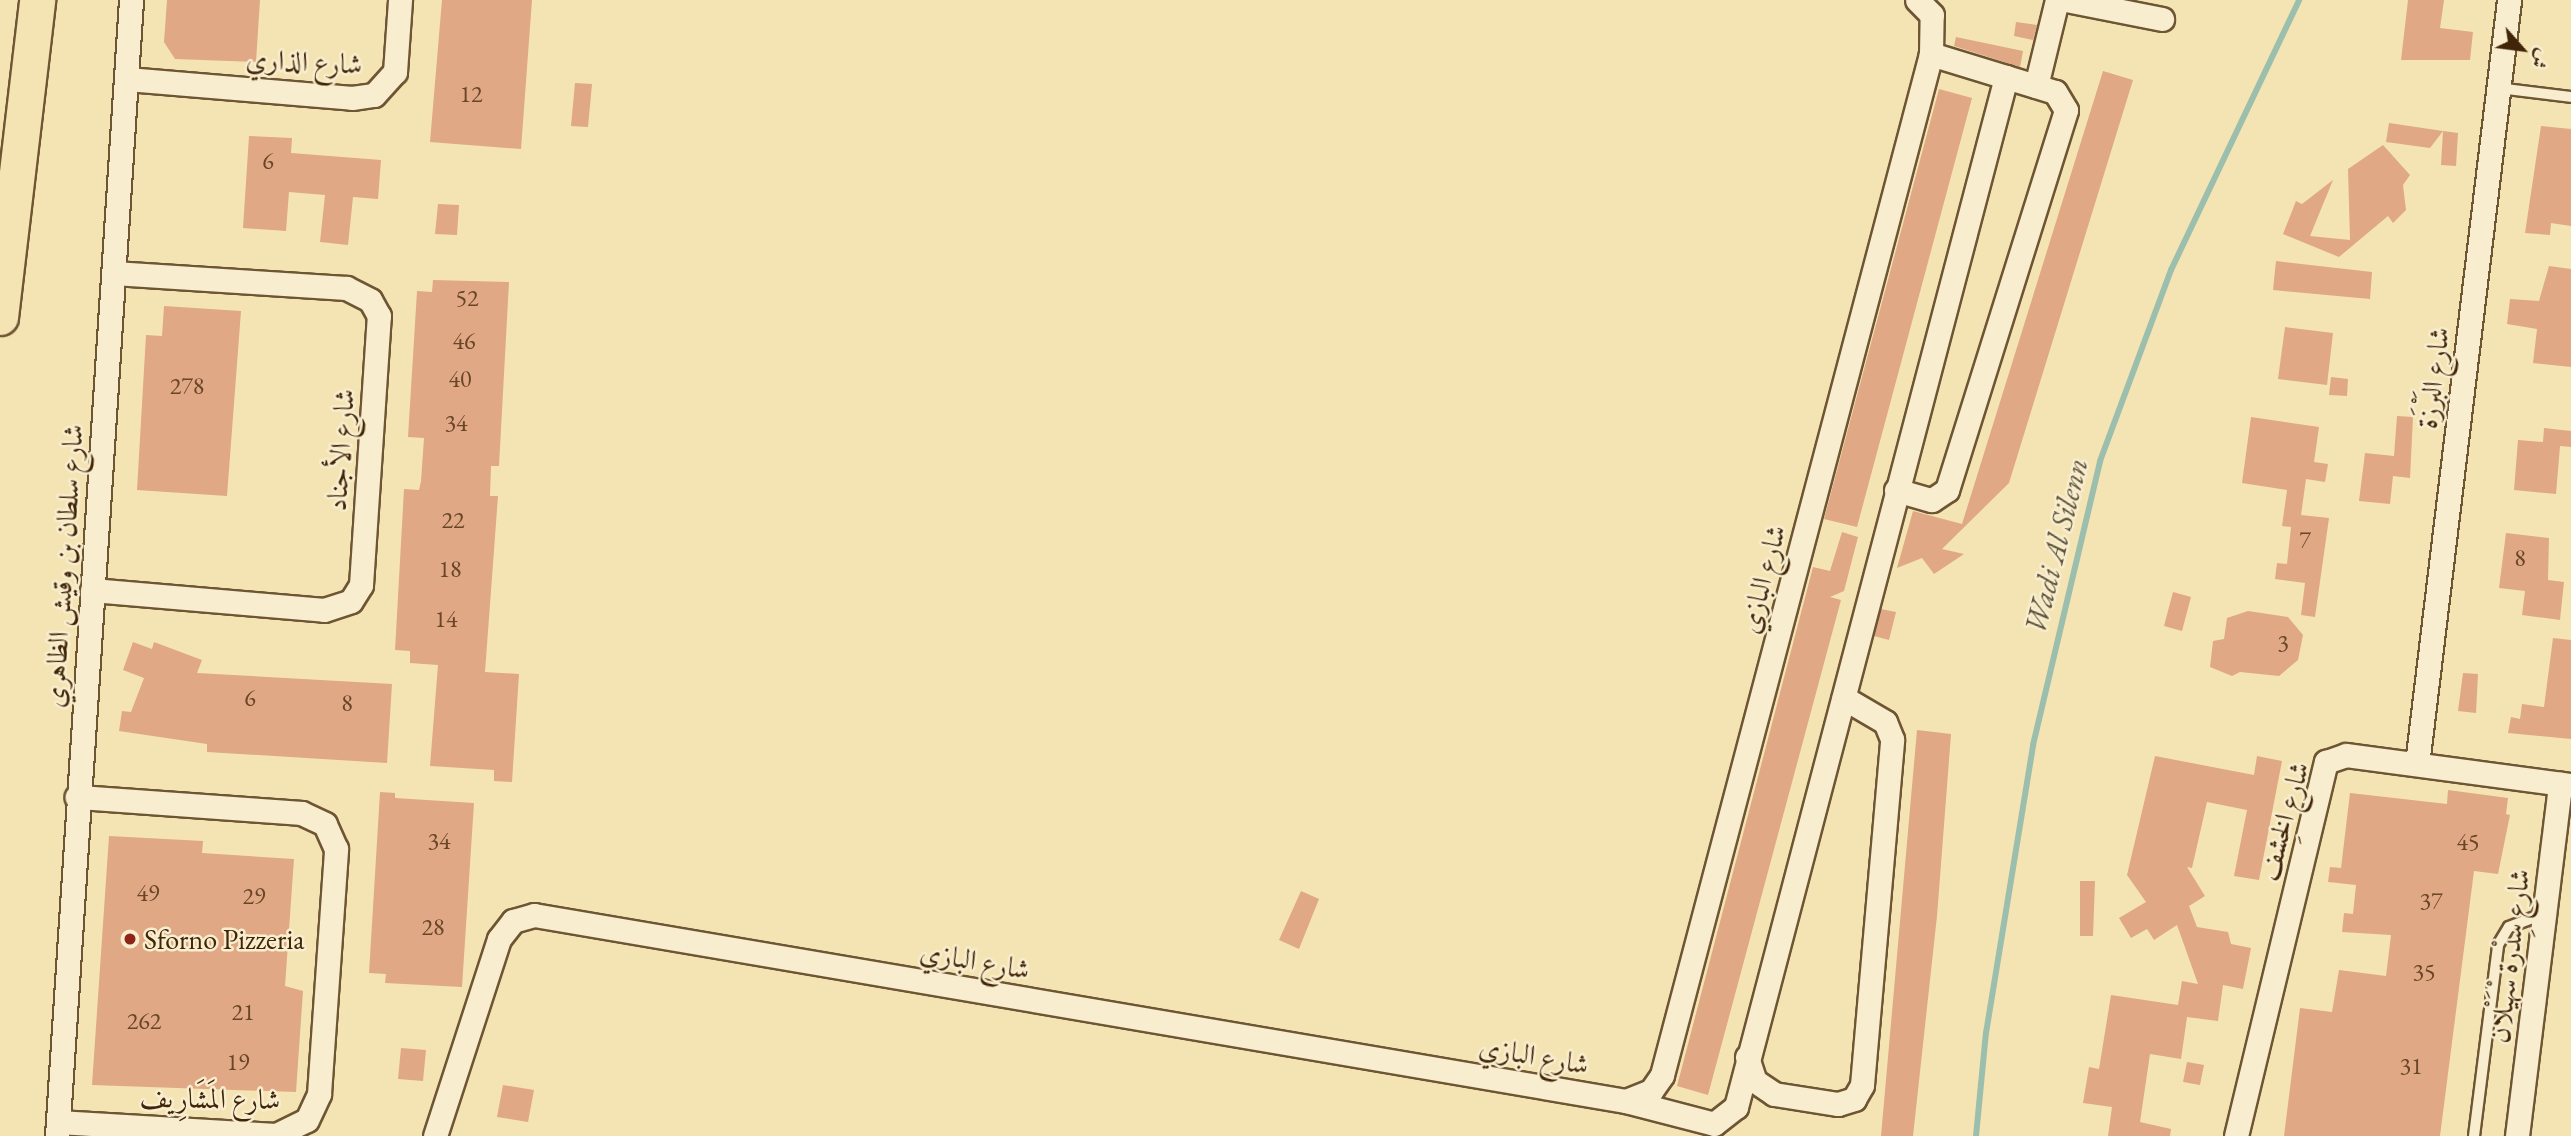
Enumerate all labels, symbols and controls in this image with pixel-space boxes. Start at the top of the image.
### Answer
north arrow [2487,14,2557,84]
street label: شارع الذاري [245,41,363,81]
text: ش [2526,45,2556,73]
house number: 12 [459,80,483,108]
house number: 6 [262,147,274,175]
house number: 52 [455,284,479,312]
street label: شارع البَرْزَة [2410,325,2456,431]
house number: 46 [452,327,476,355]
house number: 40 [448,365,472,393]
house number: 278 [170,372,204,400]
street label: شارع الأجناد [319,388,361,512]
house number: 34 [444,409,468,437]
street label: شارع سلطان بن وقيش الظاهري [36,423,90,709]
water label: Wadi Al Silenn [2018,455,2096,637]
house number: 22 [441,506,465,534]
street label: شارع البازي [1731,521,1793,637]
house number: 7 [2299,526,2311,554]
house number: 8 [2514,544,2526,572]
house number: 18 [438,555,462,583]
house number: 14 [434,605,458,633]
house number: 3 [2277,629,2289,657]
house number: 6 [244,684,256,712]
house number: 8 [341,689,353,717]
street label: شارع الخِشف [2250,758,2316,884]
house number: 34 [427,827,451,855]
house number: 45 [2456,828,2480,856]
street label: شارع سِدْرة سْهَيْلان [2482,867,2536,1045]
house number: 49 [136,879,160,907]
house number: 29 [242,882,266,910]
house number: 37 [2419,887,2443,915]
house number: 28 [421,913,445,941]
place label: Sforno Pizzeria [144,922,304,956]
marker: Sforno Pizzeria [122,931,138,947]
street label: شارع البازي [917,934,1033,986]
house number: 35 [2412,958,2436,986]
house number: 21 [231,998,255,1026]
house number: 262 [127,1007,161,1035]
street label: شارع البازي [1476,1029,1592,1081]
house number: 19 [226,1048,250,1076]
house number: 31 [2399,1052,2423,1080]
street label: شارع المَشَارِيف [139,1080,281,1116]

